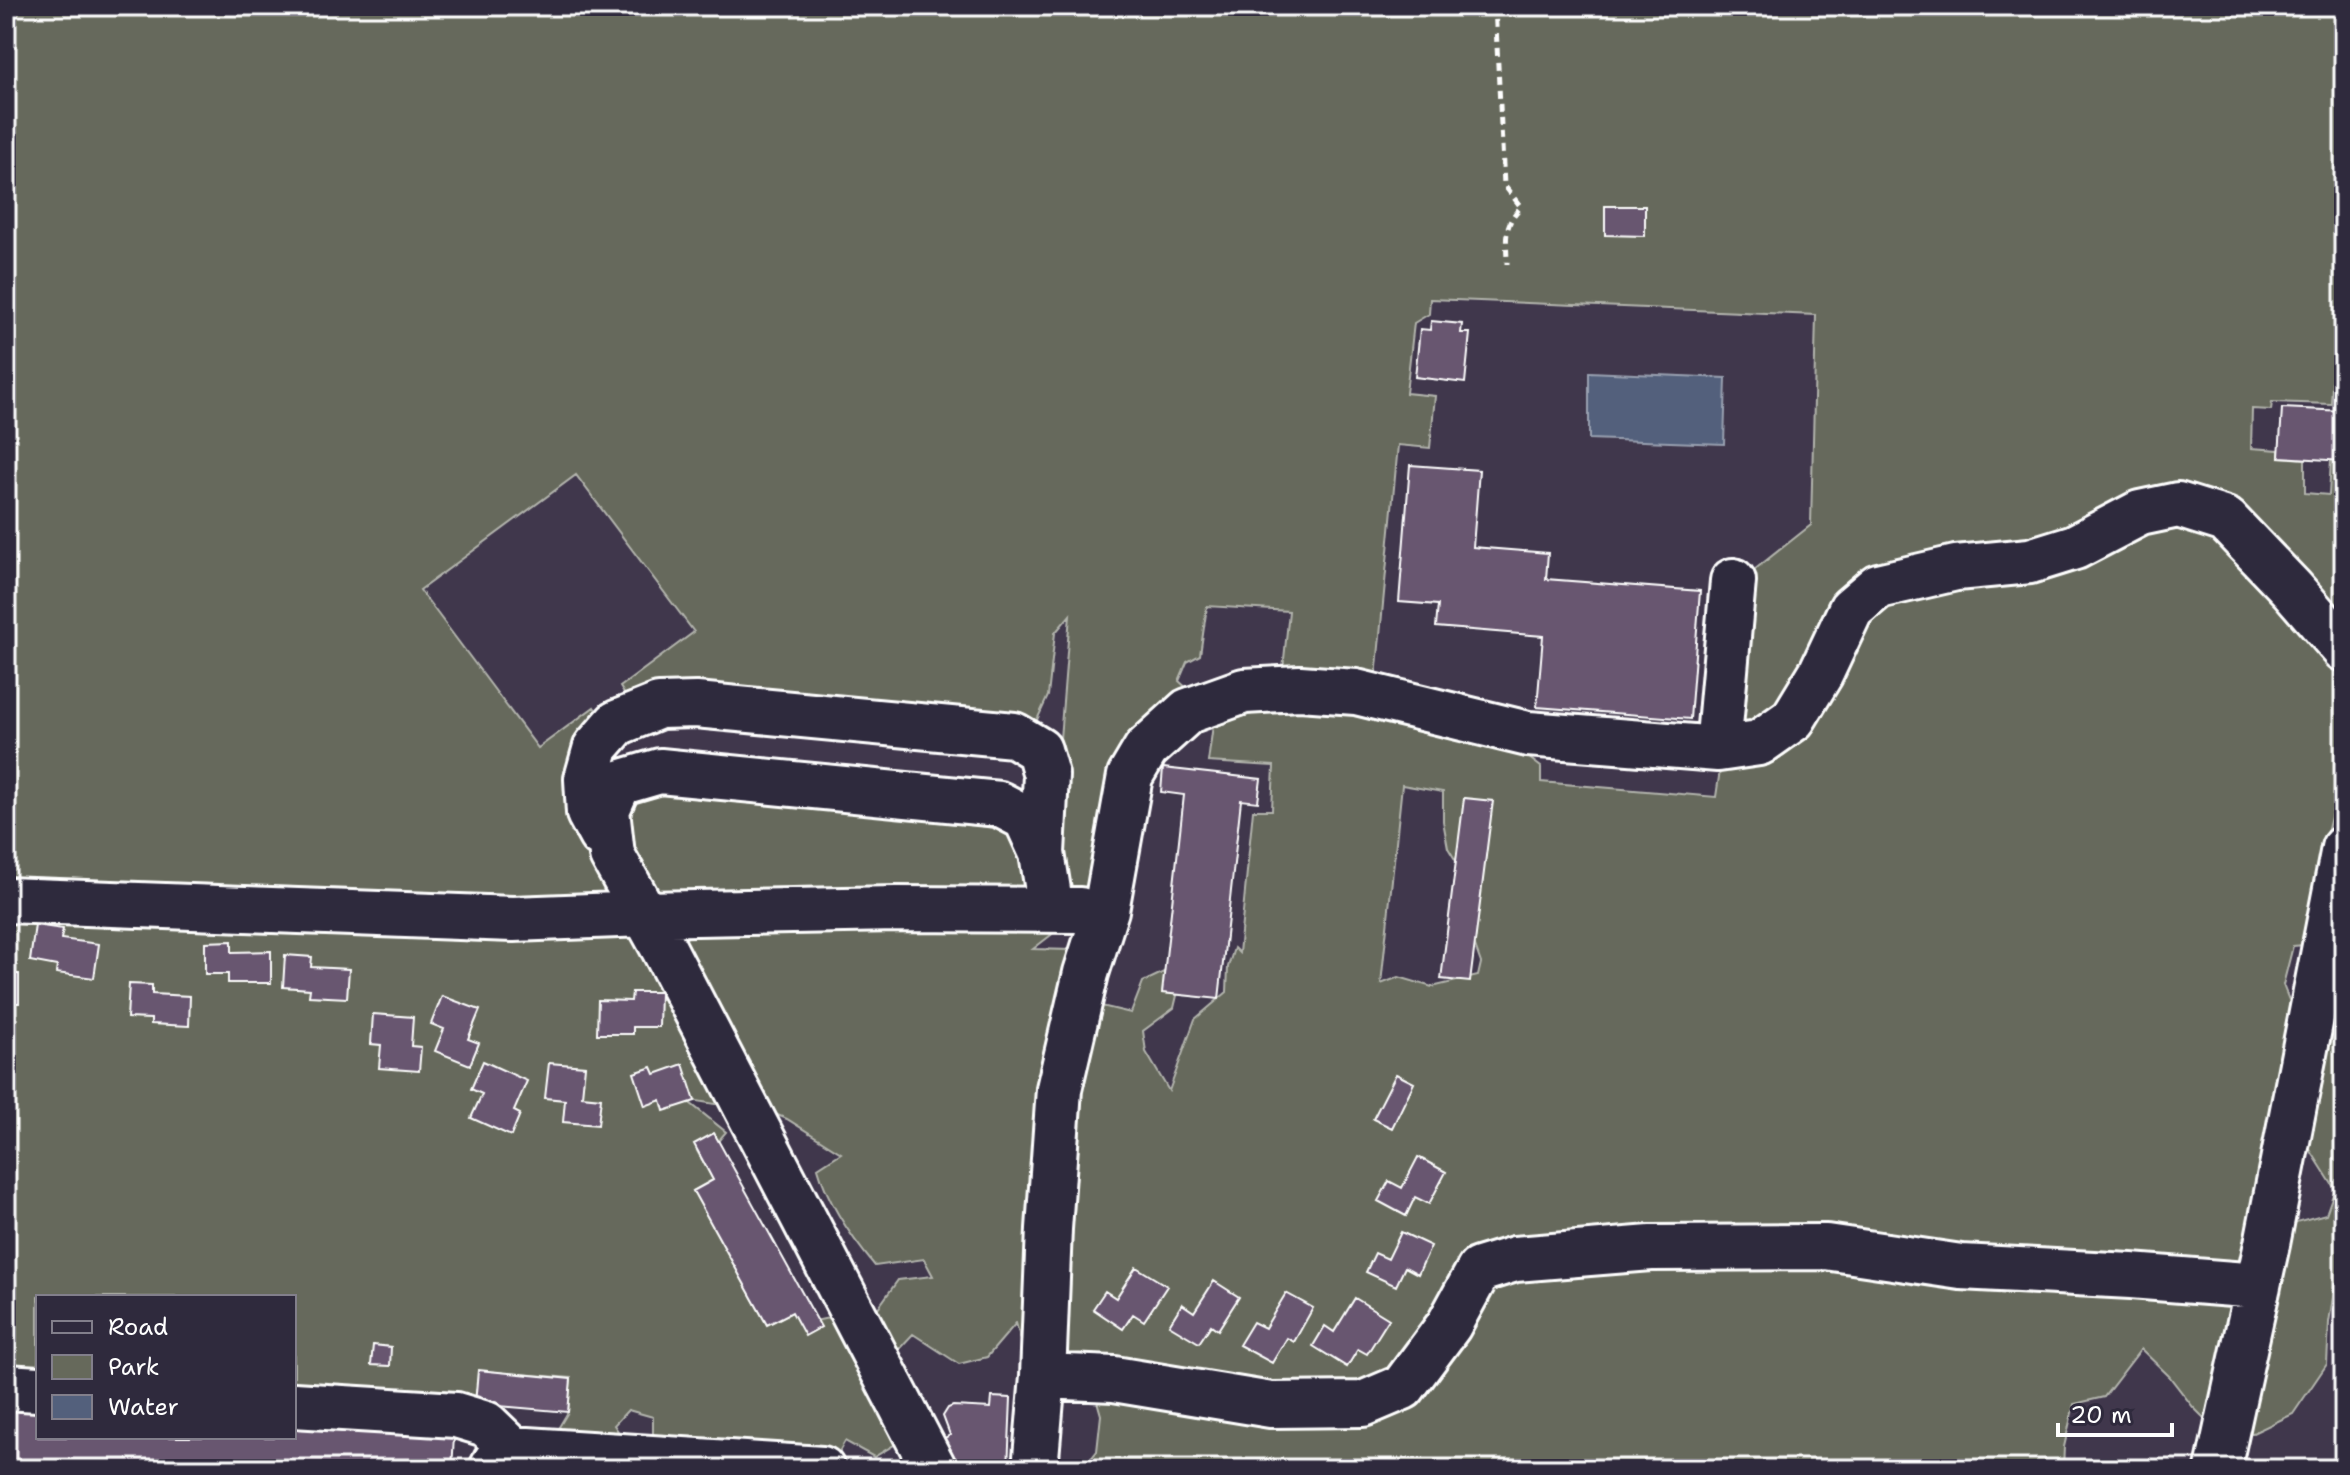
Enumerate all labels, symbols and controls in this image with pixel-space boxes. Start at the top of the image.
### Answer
legend [36,1295,296,1439]
text: Road [108,1311,168,1343]
text: Park [108,1351,160,1383]
scale bar [2058,1387,2172,1437]
text: Water [108,1391,179,1423]
text: 20 m [2070,1399,2132,1431]

